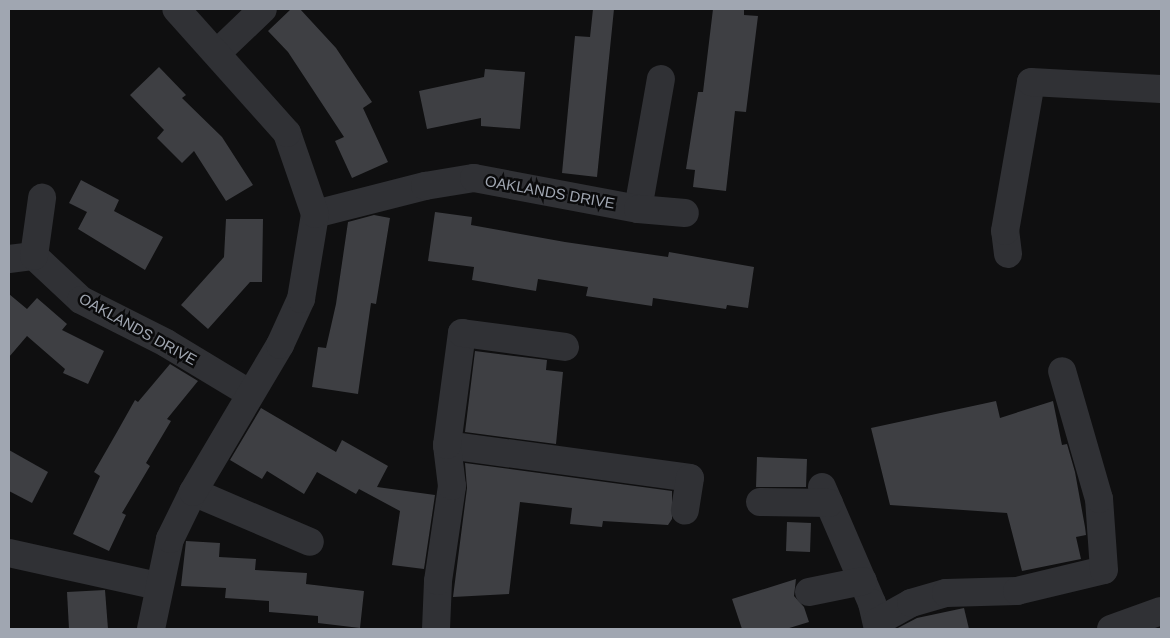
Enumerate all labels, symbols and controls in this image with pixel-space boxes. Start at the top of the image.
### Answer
street label: OAKLANDS DRIVE [484,172,616,212]
street label: OAKLANDS DRIVE [76,289,200,369]

